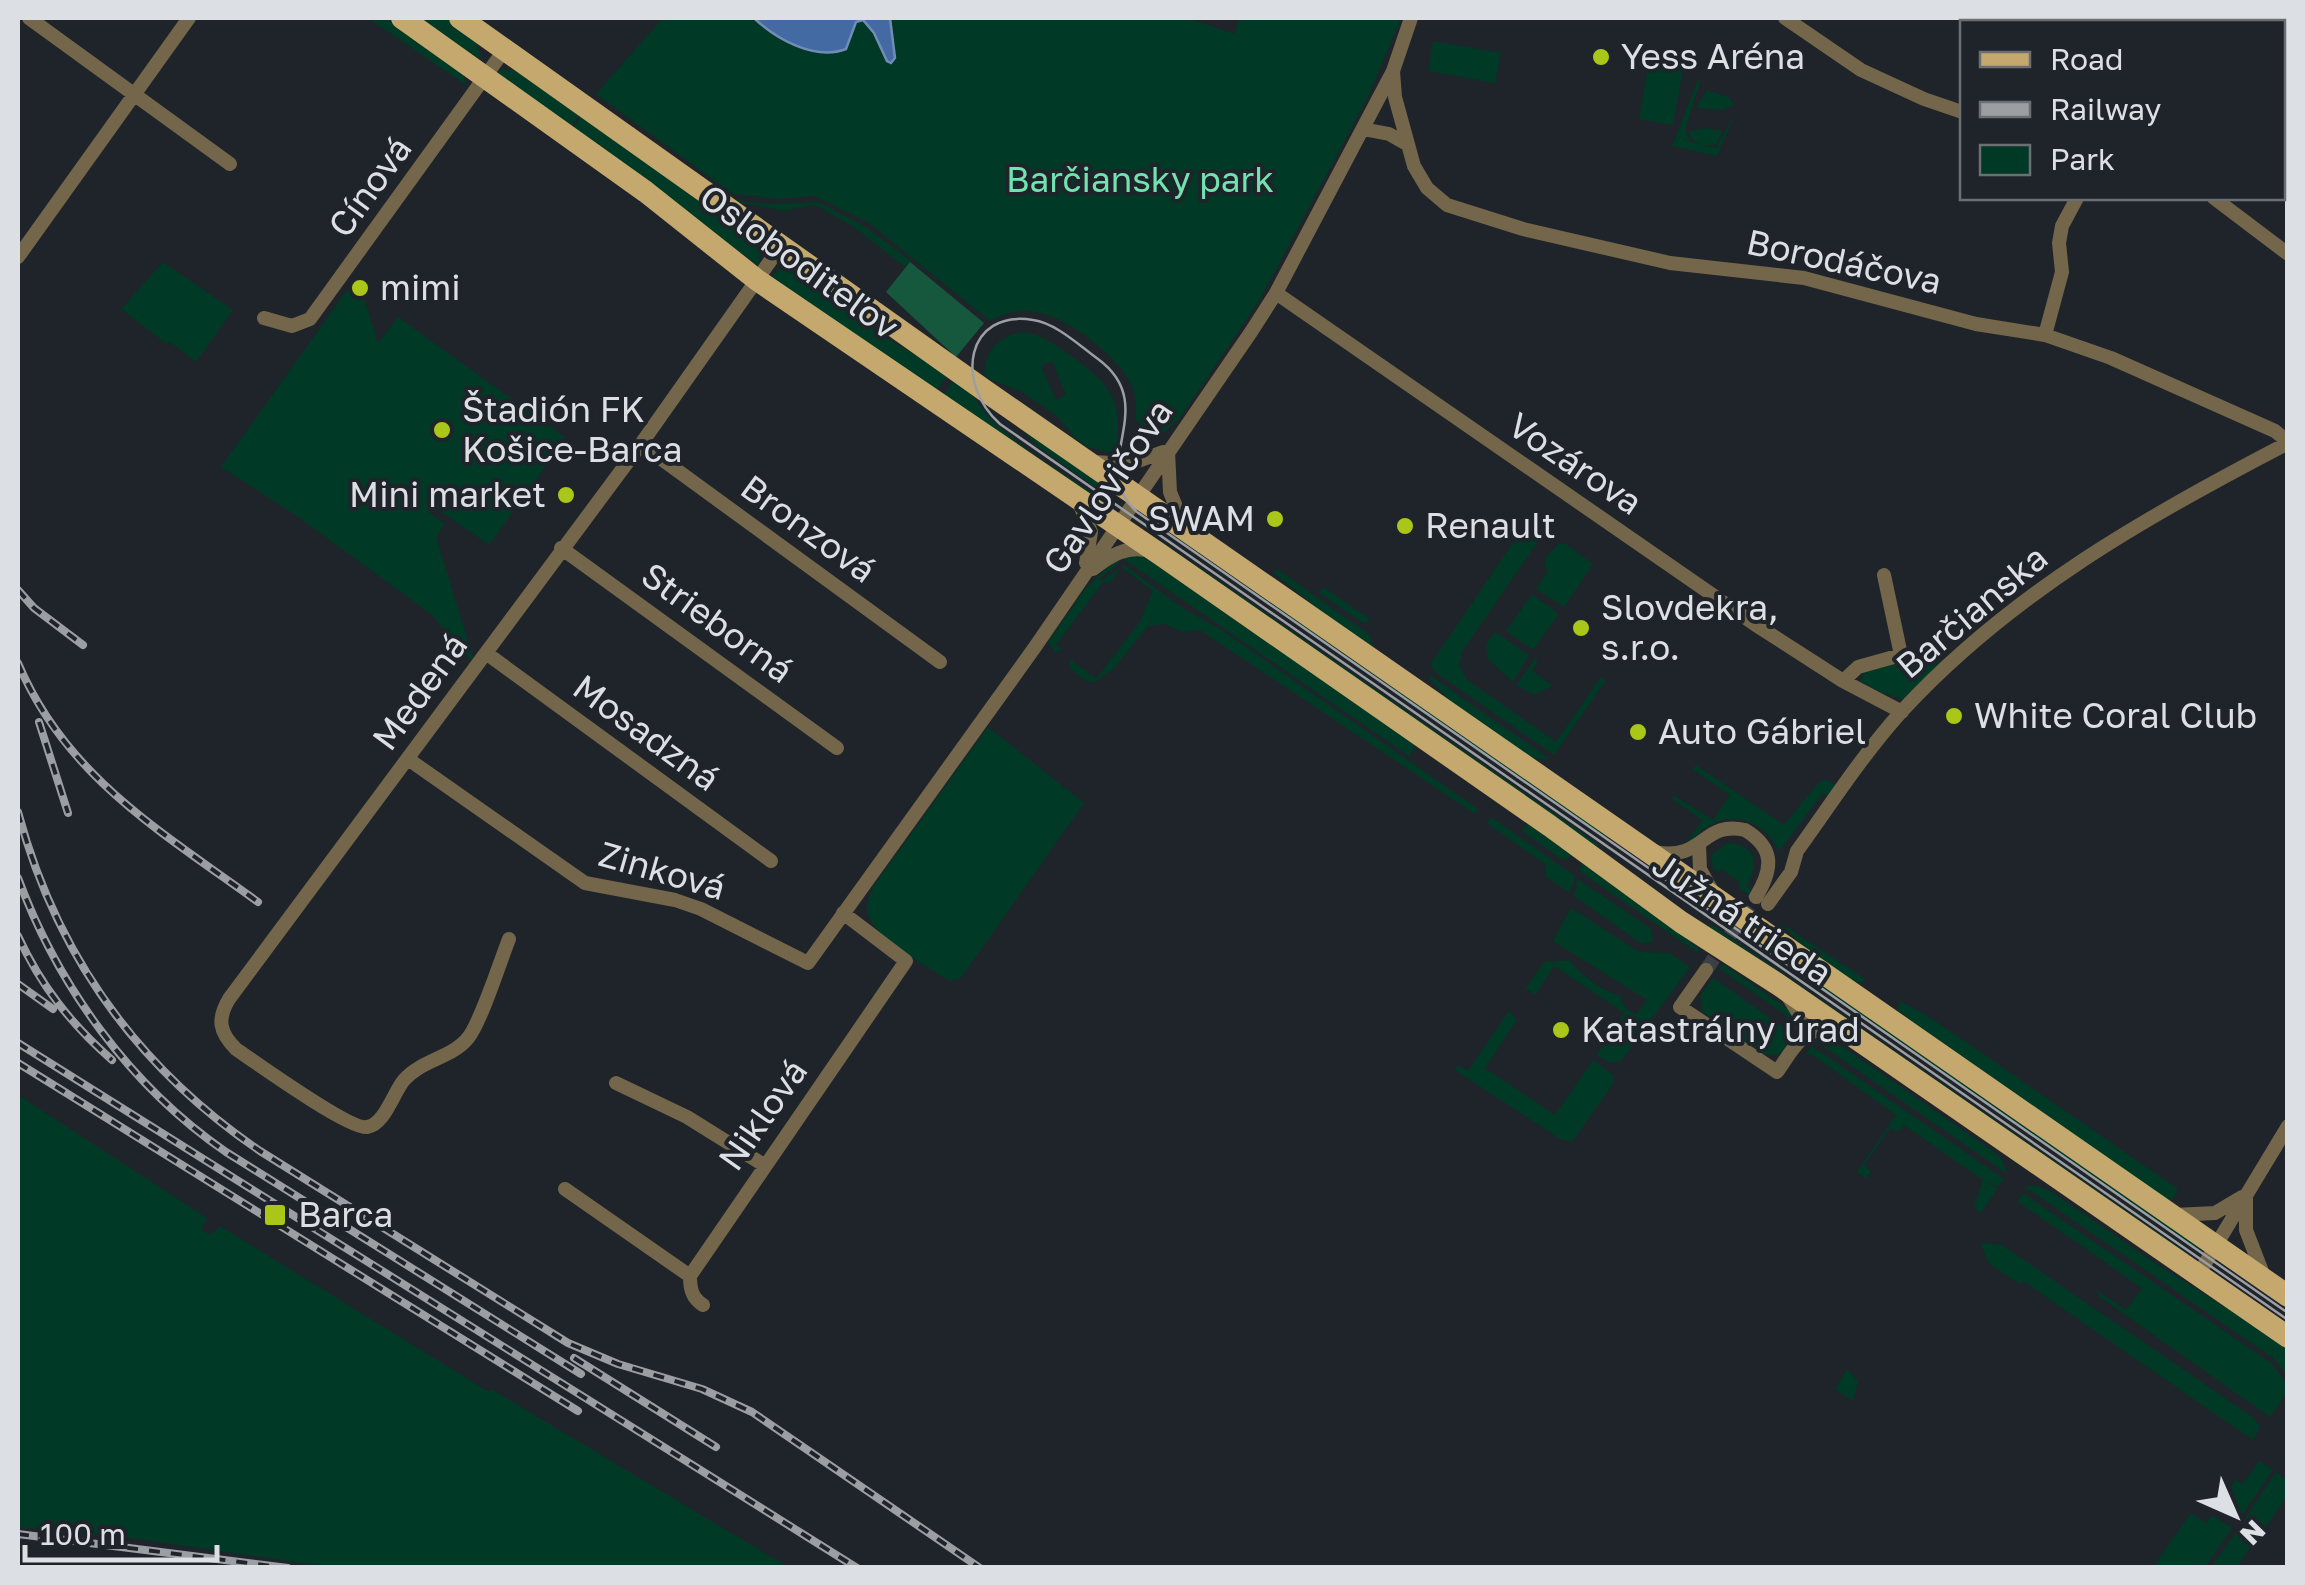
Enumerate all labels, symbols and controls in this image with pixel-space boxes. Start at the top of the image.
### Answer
legend [1960,20,2285,200]
place label: Yess Aréna [1621,35,1805,77]
text: Road [2050,41,2124,77]
marker: Yess Aréna [1590,46,1612,68]
text: Railway [2050,91,2161,127]
street label: Cínová [319,128,419,245]
text: Park [2050,141,2115,177]
park label: Barčiansky park [1006,158,1274,200]
street label: Osloboditeľov [692,175,907,347]
street label: Borodáčova [1743,220,1945,302]
place label: mimi [380,266,461,308]
marker: mimi [349,277,371,299]
place label: Štadión FK Košice-Barca [462,388,682,470]
street label: Gavlovičova [1034,391,1181,582]
street label: Vozárova [1501,403,1650,523]
marker: Štadión FK Košice-Barca [431,419,453,441]
street label: Bronzová [733,465,884,591]
place label: Mini market [349,473,546,515]
marker: Mini market [555,484,577,506]
place label: SWAM [1148,497,1255,539]
place label: Renault [1425,504,1556,546]
marker: SWAM [1264,508,1286,530]
marker: Renault [1394,515,1416,537]
street label: Barčianska [1887,536,2055,686]
street label: Strieborná [634,553,801,691]
place label: Slovdekra, s.r.o. [1601,586,1779,668]
marker: Slovdekra, s.r.o. [1570,617,1592,639]
street label: Medená [363,625,475,758]
street label: Mosadzná [565,665,728,799]
place label: White Coral Club [1974,694,2257,736]
marker: White Coral Club [1943,705,1965,727]
place label: Auto Gábriel [1658,710,1866,752]
marker: Auto Gábriel [1627,721,1649,743]
street label: Zinková [594,832,730,908]
street label: Južná trieda [1645,843,1840,993]
place label: Katastrálny úrad [1581,1008,1860,1050]
marker: Katastrálny úrad [1550,1019,1572,1041]
street label: Niklová [709,1051,815,1178]
place label: Barca [298,1193,393,1235]
marker: Barca [262,1202,288,1228]
north arrow [2185,1465,2285,1565]
scale bar [25,1500,218,1562]
text: N [2234,1514,2272,1552]
text: 100 m [40,1516,126,1552]

